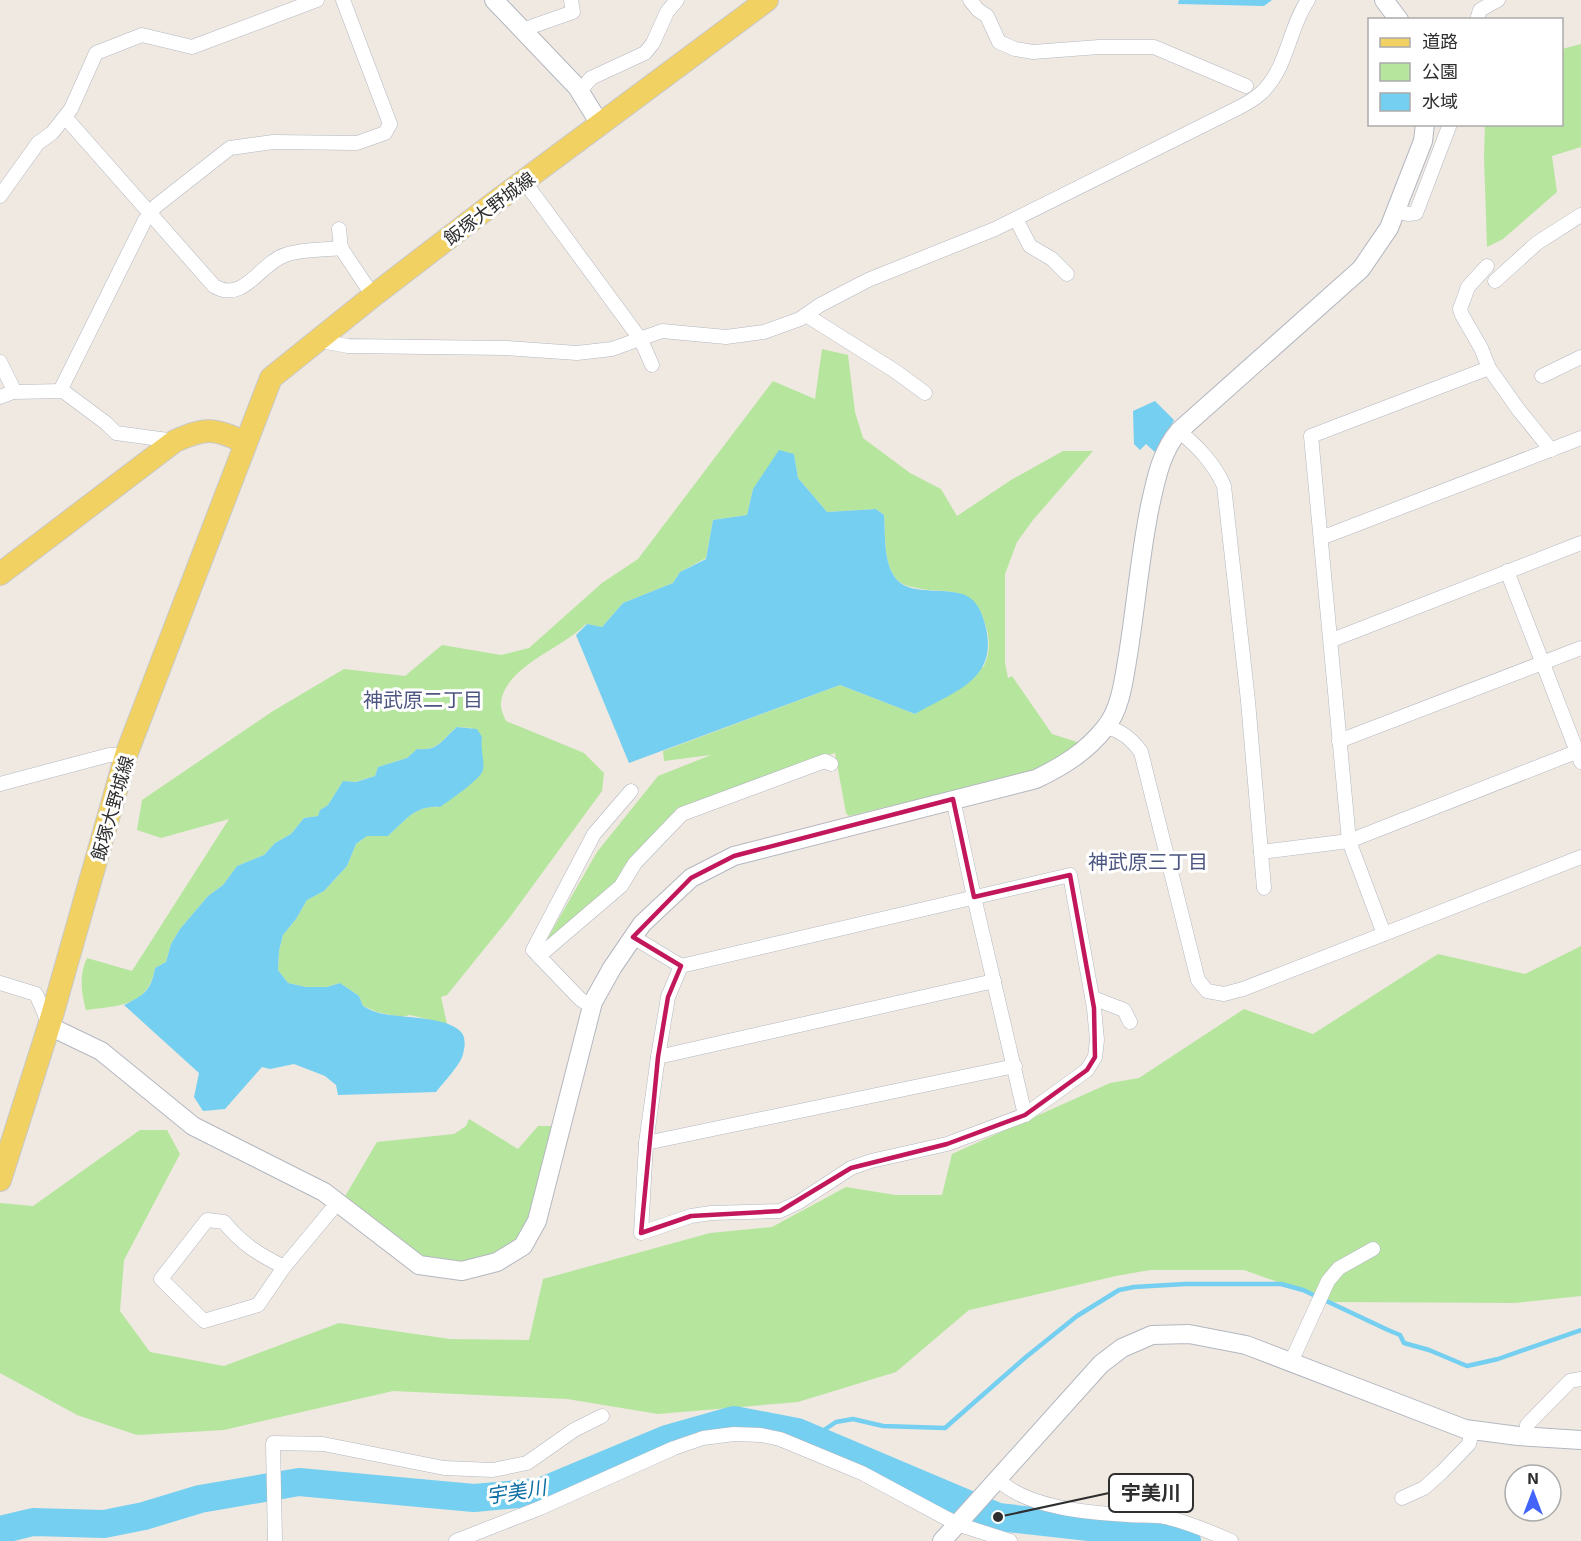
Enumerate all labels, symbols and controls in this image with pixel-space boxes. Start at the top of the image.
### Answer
legend [1368,18,1563,126]
text: 道路 [1422,30,1458,52]
text: 公園 [1422,60,1458,82]
text: 水域 [1422,90,1458,112]
street label: 飯塚大野城線 [439,167,539,249]
district label: 神武原二丁目 [363,687,483,711]
street label: 飯塚大野城線 [87,753,137,863]
district label: 神武原三丁目 [1088,849,1208,873]
north arrow [1503,1463,1563,1523]
text: N [1527,1468,1539,1487]
water label: 宇美川 [484,1474,549,1508]
callout: 宇美川 [1109,1474,1193,1512]
text: 宇美川 [1121,1480,1181,1504]

